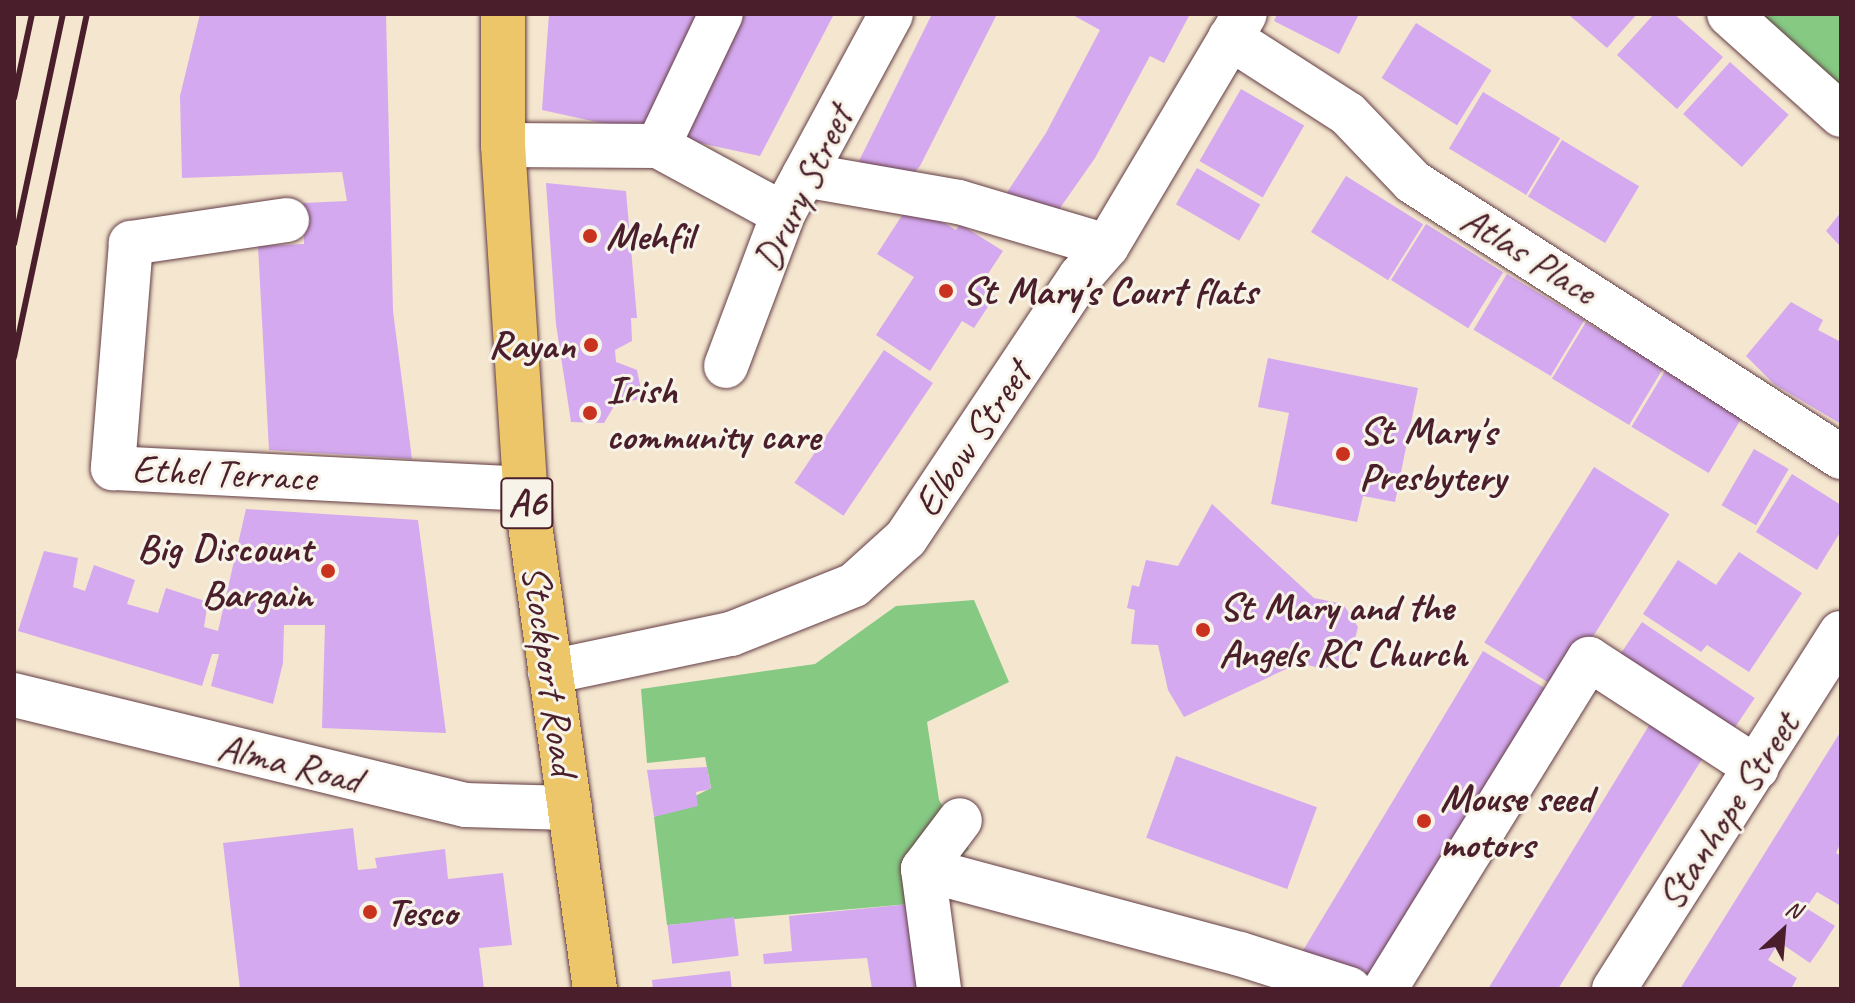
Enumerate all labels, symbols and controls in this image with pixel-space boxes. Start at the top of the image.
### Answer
street label: Drury Street [743,98,863,278]
street label: Atlas Place [1452,195,1606,315]
place label: Mehfil [606,212,693,260]
marker: Mehfil [581,227,599,245]
place label: St Mary's Court flats [962,267,1258,315]
marker: St Mary's Court flats [937,282,955,300]
place label: Rayan [488,321,575,369]
marker: Rayan [582,336,600,354]
street label: Elbow Street [903,352,1041,526]
place label: Irish community care [606,366,820,460]
marker: Irish community care [581,404,599,422]
place label: St Mary's Presbytery [1359,407,1506,501]
street label: Ethel Terrace [132,444,316,502]
marker: St Mary's Presbytery [1334,445,1352,463]
road number: A6 [499,469,555,537]
place label: Big Discount Bargain [137,524,312,618]
marker: Big Discount Bargain [319,562,337,580]
street label: Stockport Road [512,563,588,777]
place label: St Mary and the Angels RC Church [1219,583,1468,677]
marker: St Mary and the Angels RC Church [1194,621,1212,639]
street label: Stanhope Street [1646,703,1810,919]
street label: Alma Road [214,722,366,804]
place label: Mouse seed motors [1440,774,1592,868]
marker: Mouse seed motors [1415,812,1433,830]
place label: Tesco [386,888,457,936]
north arrow [1743,891,1823,971]
text: N [1781,894,1806,925]
marker: Tesco [361,903,379,921]

